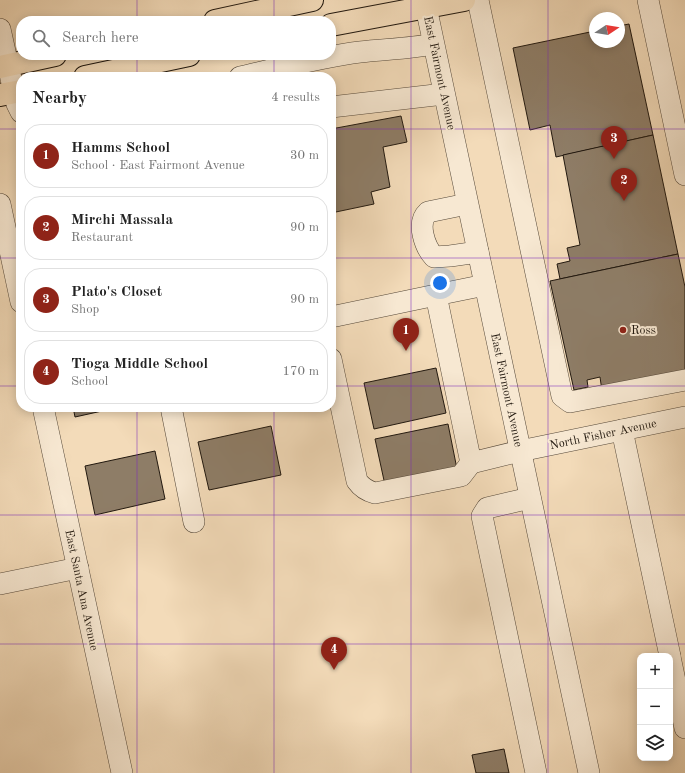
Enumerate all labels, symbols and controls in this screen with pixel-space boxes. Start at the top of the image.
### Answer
north arrow [589,12,625,48]
street label: East Fairmont Avenue [421,15,457,132]
search box [16,16,336,60]
icon: search [30,27,52,49]
text: Search here [62,31,139,46]
text: Nearby [32,90,87,107]
text: 4 results [271,91,320,104]
pin: 3 [601,126,627,159]
text: Hamms School [71,141,170,156]
text: 1 [42,149,50,162]
text: 30 m [290,149,319,162]
text: School · East Fairmont Avenue [71,159,245,172]
pin: 2 [611,168,637,201]
text: Mirchi Massala [71,213,173,228]
text: 2 [42,221,50,234]
text: 90 m [290,221,319,234]
text: Restaurant [71,231,133,244]
your location [430,273,450,293]
text: Plato's Closet [71,285,162,300]
text: 3 [42,293,50,306]
text: 90 m [290,293,319,306]
text: Shop [71,303,99,316]
pin: 1 [393,318,419,351]
marker: Ross [618,325,628,335]
place label: Ross [631,325,656,337]
street label: East Fairmont Avenue [488,332,524,449]
text: Tioga Middle School [71,357,208,372]
text: 4 [42,365,50,378]
text: 170 m [282,365,319,378]
text: School [71,375,108,388]
street label: North Fisher Avenue [549,418,658,452]
street label: East Santa Ana Avenue [62,529,100,652]
pin: 4 [321,637,347,670]
map controls [637,653,673,761]
button: + [637,653,673,689]
button: − [637,689,673,725]
button: layers [637,725,673,761]

